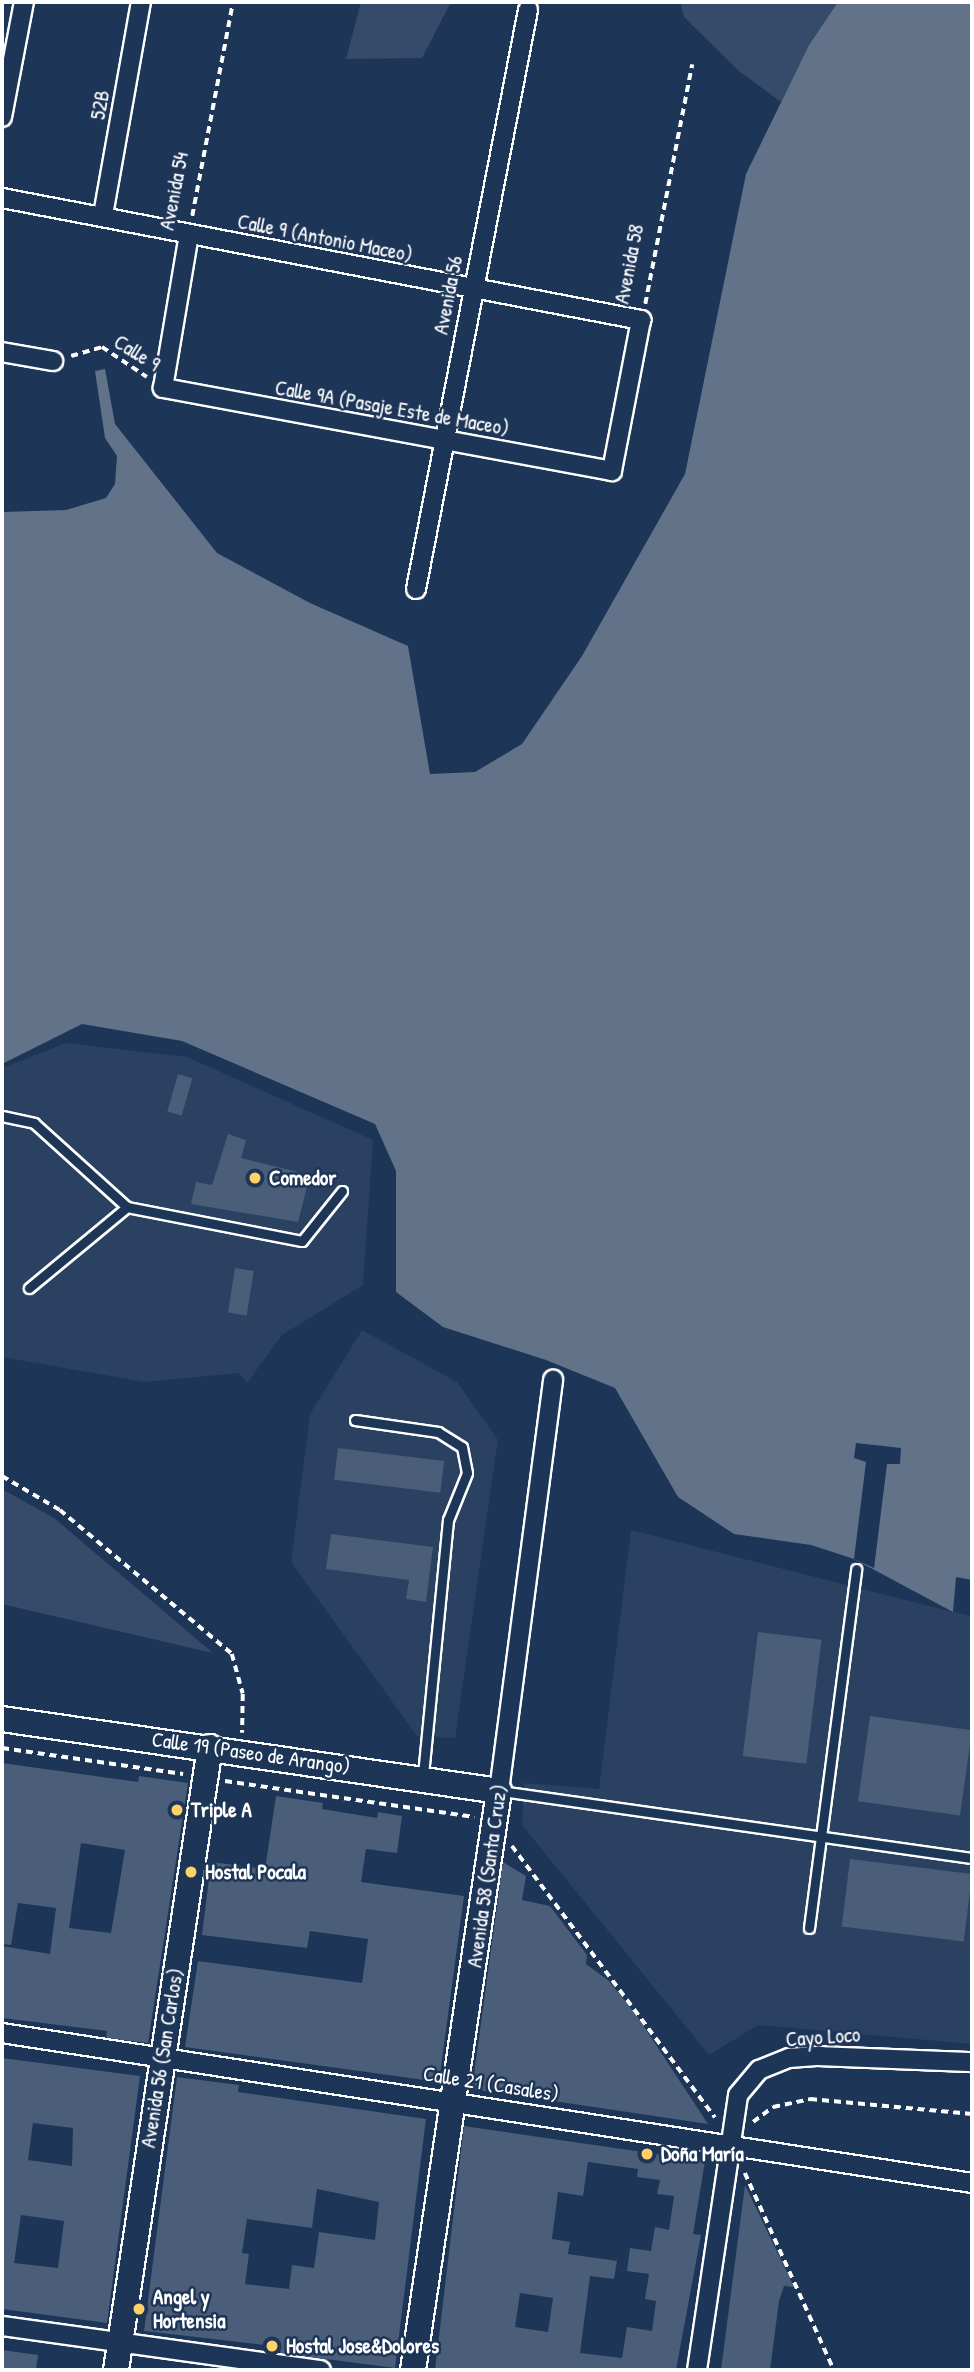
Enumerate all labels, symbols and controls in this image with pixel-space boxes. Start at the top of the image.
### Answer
street label: 52B [85,88,115,122]
street label: Avenida 54 [154,150,194,232]
street label: Calle 9 (Antonio Maceo) [235,209,415,267]
street label: Avenida 58 [609,222,649,306]
street label: Avenida 56 [428,253,468,337]
street label: Calle 9 [109,329,165,377]
street label: Calle 9A (Pasaje Este de Maceo) [273,375,511,441]
place label: Comedor [269,1165,336,1191]
marker: Comedor [247,1170,263,1186]
street label: Calle 19 (Paseo de Arango) [150,1727,352,1779]
street label: Avenida 58 (Santa Cruz) [462,1783,512,1969]
place label: Triple A [191,1797,252,1823]
marker: Triple A [169,1802,185,1818]
place label: Hostal Pocala [205,1859,306,1885]
marker: Hostal Pocala [183,1864,199,1880]
street label: Avenida 56 (San Carlos) [135,1966,189,2150]
street label: Cayo Loco [785,2022,861,2052]
street label: Calle 21 (Casales) [421,2061,561,2107]
place label: Doña María [661,2141,744,2167]
marker: Doña María [639,2146,655,2162]
place label: Angel y Hortensia [153,2284,225,2334]
marker: Angel y Hortensia [131,2301,147,2317]
place label: Hostal Jose&Dolores [286,2333,439,2359]
marker: Hostal Jose&Dolores [264,2338,280,2354]

